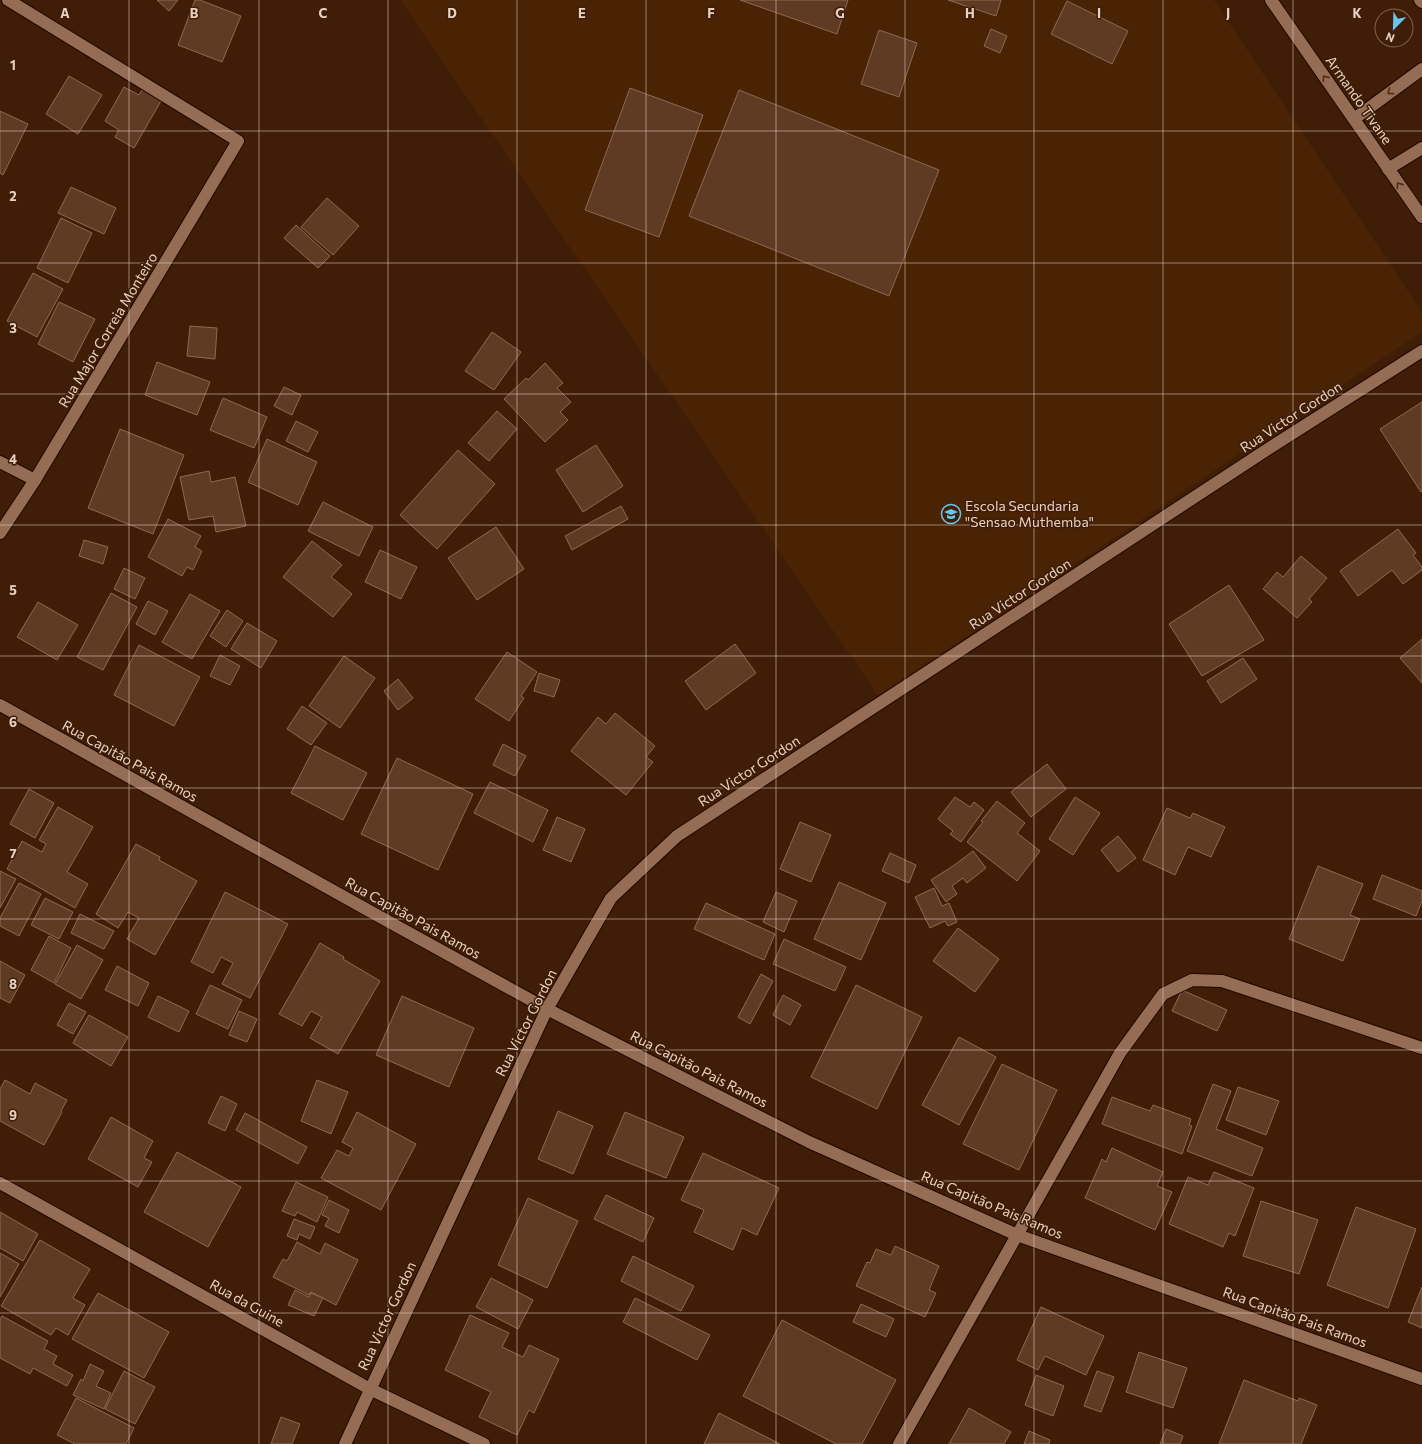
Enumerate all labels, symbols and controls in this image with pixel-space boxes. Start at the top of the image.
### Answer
text: A [60,5,70,21]
text: B [190,5,199,21]
text: C [319,5,328,21]
text: D [447,5,457,21]
text: E [578,5,586,21]
text: F [707,5,715,21]
text: G [835,5,845,21]
text: H [965,5,975,21]
text: I [1097,5,1101,21]
text: J [1226,5,1230,21]
text: K [1352,5,1362,21]
north arrow [1374,8,1414,48]
text: N [1384,30,1396,45]
street label: Armando Tivane [1323,52,1396,147]
text: 1 [10,57,16,73]
one-way arrow [1322,75,1330,82]
one-way arrow [1388,87,1395,94]
one-way arrow [1397,182,1404,189]
text: 2 [9,188,17,204]
street label: Rua Major Correia Monteiro [54,249,161,410]
text: 3 [9,320,17,336]
street label: Rua Victor Gordon [1237,377,1345,456]
text: 4 [9,451,17,467]
place label: Escola Secundaria "Sensao Muthemba" [965,497,1094,530]
school or university icon: Escola Secundaria "Sensao Muthemba" [940,503,962,525]
street label: Rua Victor Gordon [966,554,1074,633]
text: 5 [9,582,17,598]
text: 6 [9,714,17,730]
street label: Rua Capitão Pais Ramos [60,716,201,805]
street label: Rua Victor Gordon [695,731,803,810]
text: 7 [9,845,17,861]
street label: Rua Capitão Pais Ramos [343,873,484,962]
street label: Rua Victor Gordon [491,966,560,1079]
text: 8 [9,976,17,992]
street label: Rua Capitão Pais Ramos [628,1026,771,1111]
text: 9 [9,1107,17,1123]
street label: Rua Capitão Pais Ramos [919,1167,1066,1242]
street label: Rua Victor Gordon [354,1259,419,1373]
street label: Rua da Guine [207,1275,287,1330]
street label: Rua Capitão Pais Ramos [1221,1283,1370,1351]

